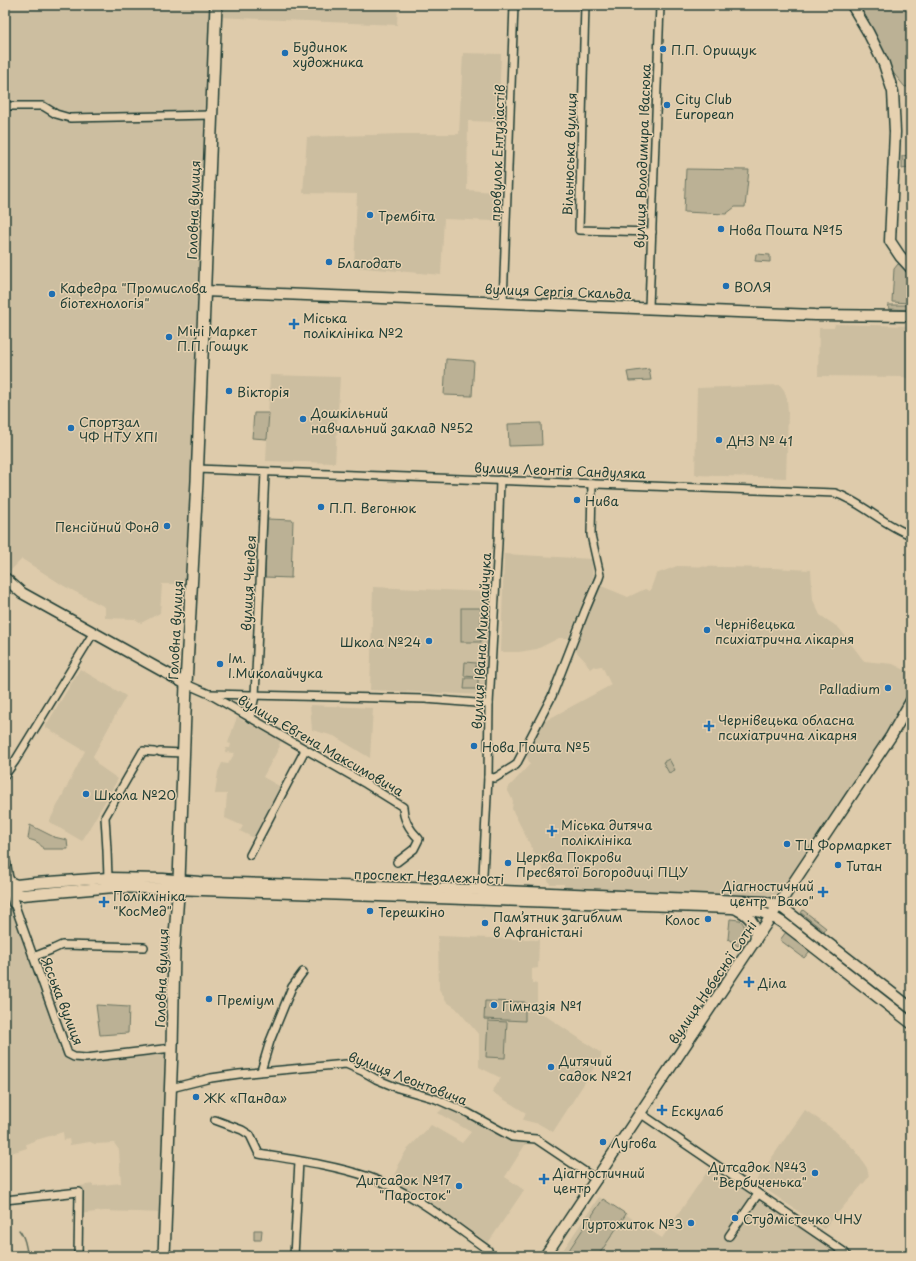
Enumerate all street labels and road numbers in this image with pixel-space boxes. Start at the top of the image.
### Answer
street label: вулиця Володимира Івасюка [629,62,655,249]
street label: провулок Ентузіастів [485,84,509,222]
street label: Вільнюська вулиця [557,92,581,216]
street label: Головна вулиця [182,160,204,260]
street label: вулиця Сергія Скальда [484,279,633,303]
street label: вулиця Леонтія Сандуляка [474,458,647,483]
street label: вулиця Чендея [236,535,260,631]
street label: вулиця Івана Миколайчука [467,551,495,730]
street label: Головна вулиця [163,580,187,680]
street label: вулиця Євгена Максимовича [235,690,408,801]
street label: проспект Незалежності [354,864,504,888]
street label: вулиця Небесної Сотні [664,917,760,1047]
street label: Головна вулиця [150,928,172,1028]
street label: Ясська вулиця [37,954,89,1048]
street label: вулиця Леонтовича [346,1047,471,1110]

